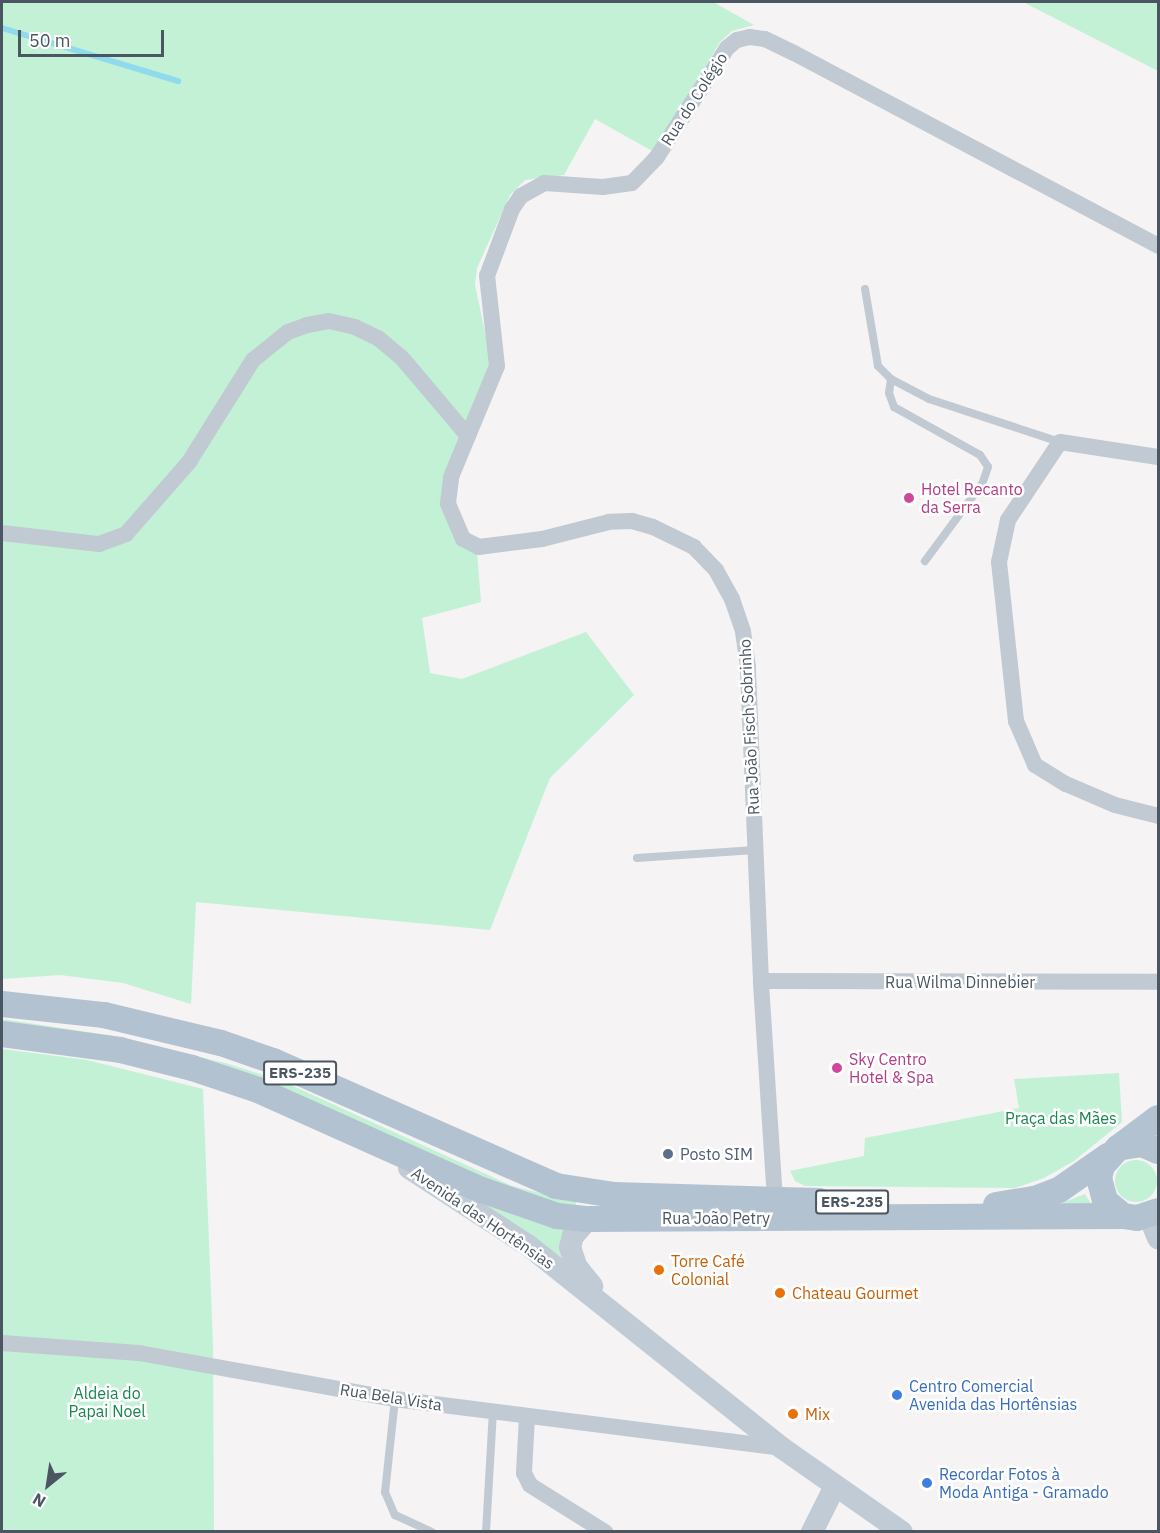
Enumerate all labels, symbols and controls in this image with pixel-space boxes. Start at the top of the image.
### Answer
scale bar [21,18,166,56]
text: 50 m [29,29,71,52]
street label: Rua do Colégio [657,49,731,149]
place label: Hotel Recanto da Serra [921,479,1023,517]
marker: Hotel Recanto da Serra [902,491,916,505]
street label: Rua João Fisch Sobrinho [735,638,763,816]
street label: Rua Wilma Dinnebier [885,972,1035,992]
place label: Sky Centro Hotel & Spa [849,1049,934,1087]
road number: ERS-235 [262,1061,338,1085]
marker: Sky Centro Hotel & Spa [830,1061,844,1075]
park label: Praça das Mães [1005,1108,1117,1128]
place label: Posto SIM [680,1144,753,1164]
marker: Posto SIM [661,1147,675,1161]
street label: Avenida das Hortênsias [408,1163,558,1273]
road number: ERS-235 [814,1190,890,1214]
street label: Rua João Petry [662,1208,770,1228]
place label: Torre Café Colonial [671,1251,745,1289]
marker: Torre Café Colonial [652,1263,666,1277]
place label: Chateau Gourmet [792,1283,919,1303]
marker: Chateau Gourmet [773,1286,787,1300]
place label: Centro Comercial Avenida das Hortênsias [909,1376,1077,1414]
street label: Rua Bela Vista [339,1379,443,1415]
park label: Aldeia do Papai Noel [68,1383,146,1421]
marker: Centro Comercial Avenida das Hortênsias [890,1388,904,1402]
place label: Mix [805,1404,830,1424]
marker: Mix [786,1407,800,1421]
north arrow [18,1455,78,1515]
place label: Recordar Fotos à Moda Antiga - Gramado [939,1464,1109,1502]
marker: Recordar Fotos à Moda Antiga - Gramado [920,1476,934,1490]
text: N [29,1489,49,1512]

